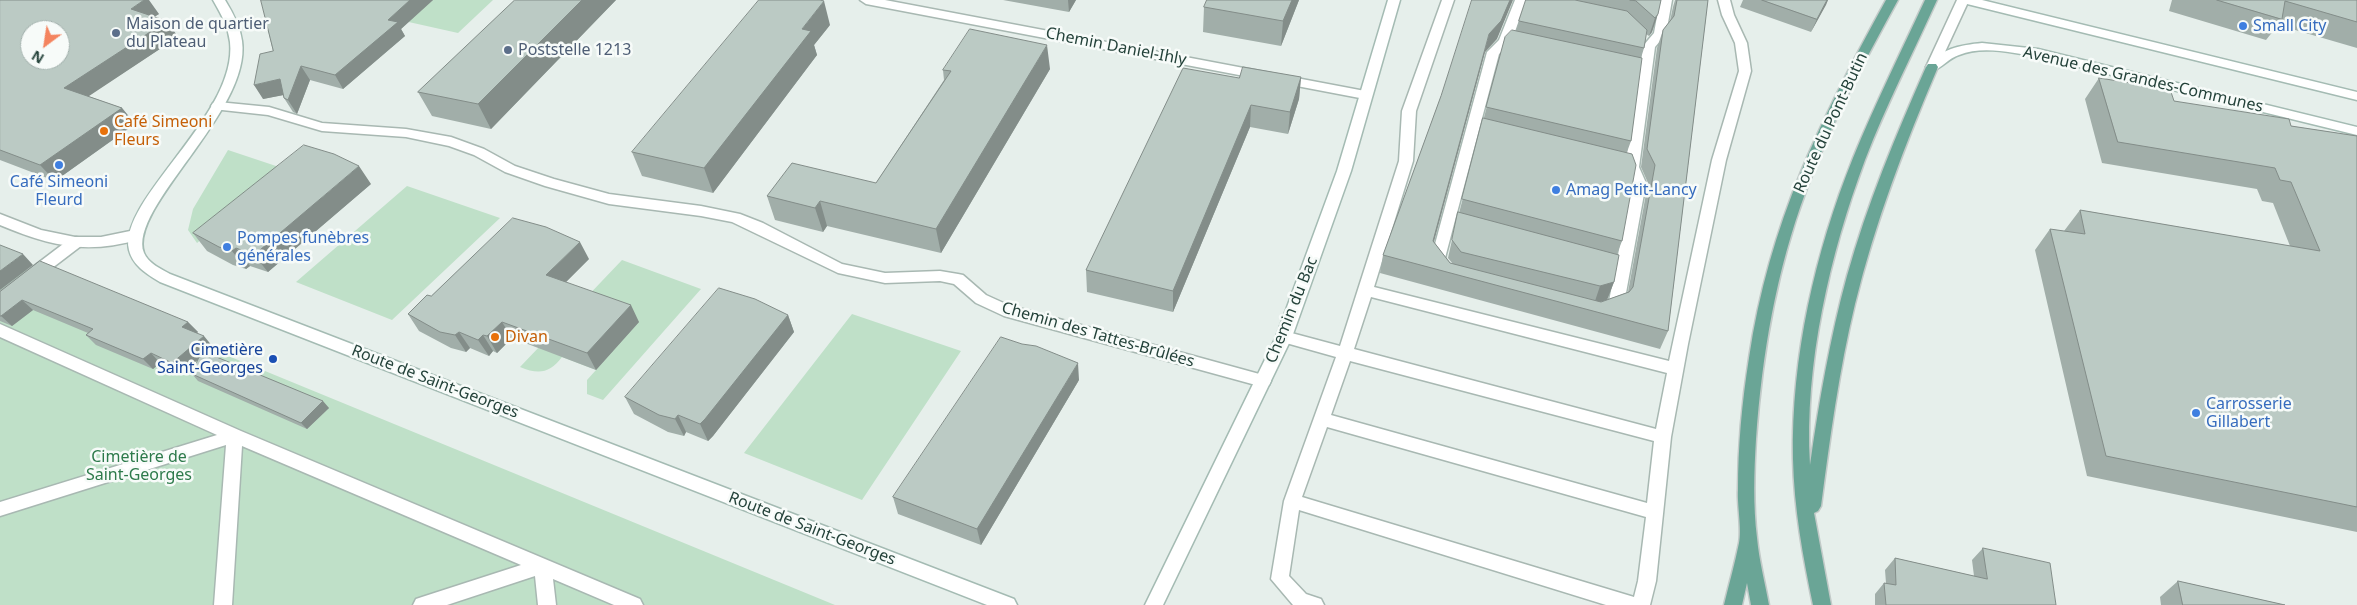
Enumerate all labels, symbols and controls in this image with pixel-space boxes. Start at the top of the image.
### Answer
place label: Maison de quartier du Plateau [126,14,269,52]
place label: Small City [2253,16,2326,36]
north arrow [20,20,70,70]
marker: Small City [2237,20,2249,32]
street label: Chemin Daniel-Ihly [1044,24,1188,70]
marker: Maison de quartier du Plateau [110,27,122,39]
place label: Poststelle 1213 [518,40,631,60]
street label: Avenue des Grandes-Communes [2021,43,2265,117]
marker: Poststelle 1213 [502,44,514,56]
text: N [28,46,47,69]
street label: Route du Pont-Butin [1790,50,1872,196]
place label: Café Simeoni Fleurs [114,112,212,150]
marker: Café Simeoni Fleurs [98,125,110,137]
marker: Café Simeoni Fleurd [53,159,65,171]
place label: Café Simeoni Fleurd [10,172,108,210]
place label: Amag Petit-Lancy [1566,180,1697,200]
marker: Amag Petit-Lancy [1550,184,1562,196]
place label: Pompes funèbres générales [237,228,369,266]
marker: Pompes funèbres générales [221,241,233,253]
street label: Chemin du Bac [1262,254,1322,366]
street label: Chemin des Tattes-Brûlées [999,298,1197,372]
place label: Divan [505,327,548,347]
marker: Divan [489,331,501,343]
place label: Cimetière Saint-Georges [157,340,263,378]
street label: Route de Saint-Georges [349,341,521,423]
marker: Cimetière Saint-Georges [267,353,279,365]
place label: Carrosserie Gillabert [2206,394,2292,432]
marker: Carrosserie Gillabert [2190,407,2202,419]
park label: Cimetière de Saint-Georges [86,447,192,485]
street label: Route de Saint-Georges [726,488,898,570]

